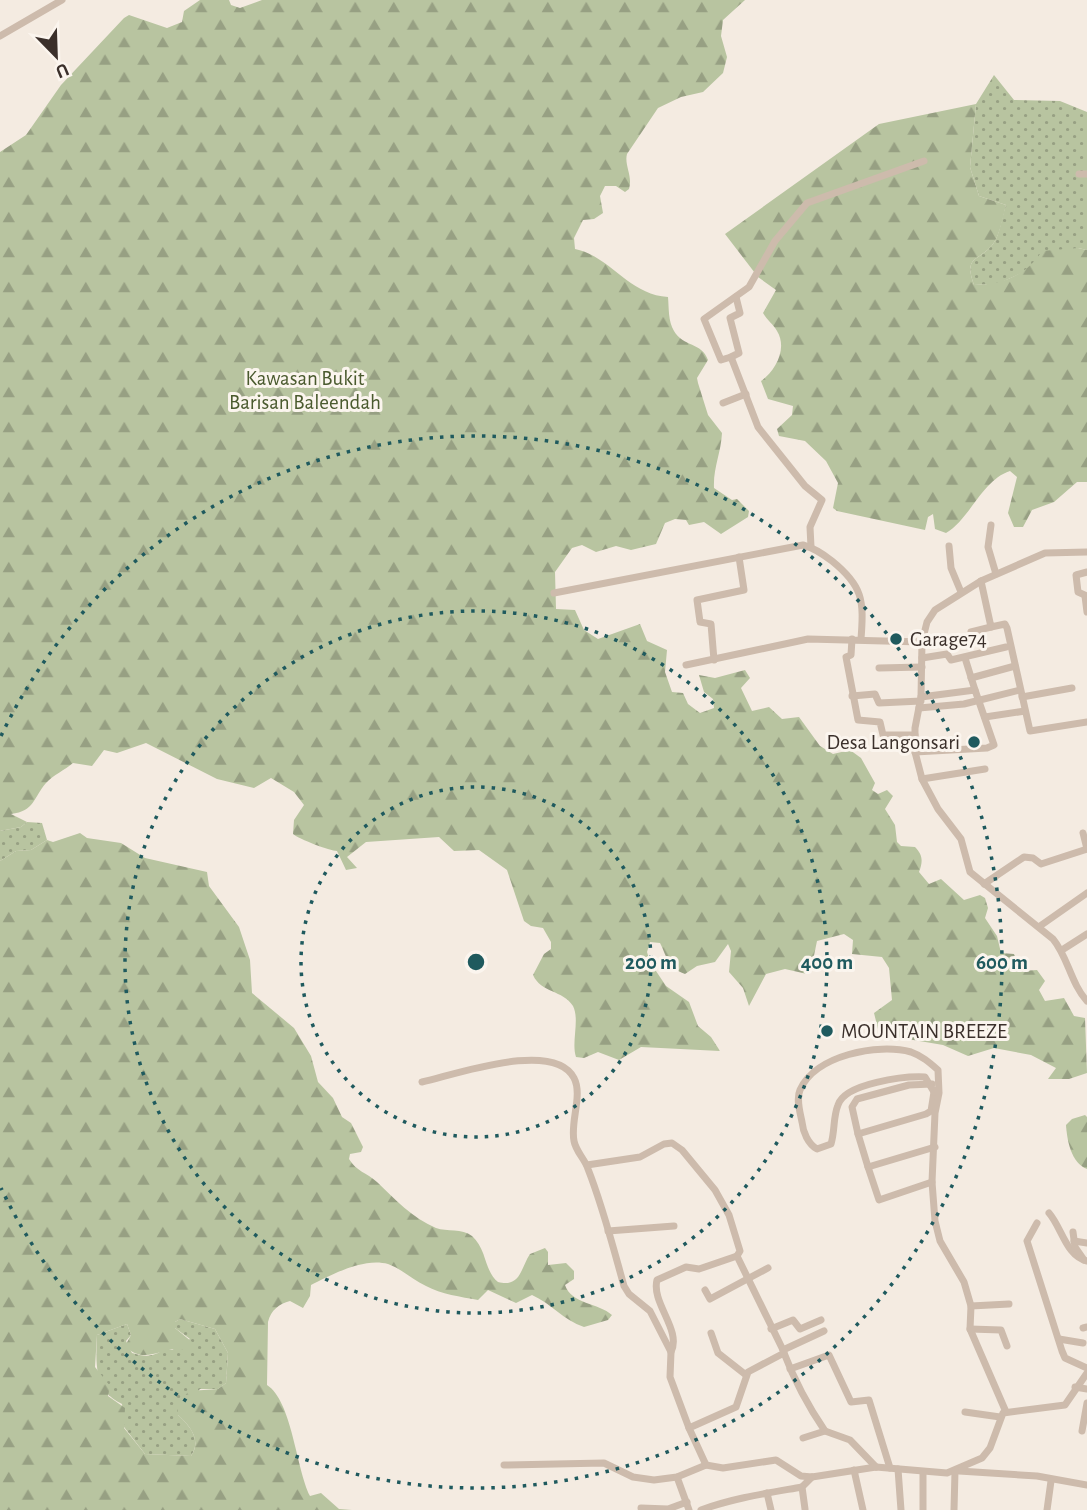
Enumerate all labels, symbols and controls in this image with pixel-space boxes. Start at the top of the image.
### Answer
north arrow [21,21,91,91]
text: U [53,59,71,81]
park label: Kawasan Bukit Barisan Baleendah [229,368,381,413]
place label: Garage74 [910,629,987,650]
marker: Garage74 [888,631,904,647]
place label: Desa Langonsari [826,732,960,753]
marker: Desa Langonsari [966,734,982,750]
centre of rings [464,950,488,974]
text: 200 m [625,952,677,973]
text: 400 m [801,952,853,973]
text: 600 m [976,952,1028,973]
place label: MOUNTAIN BREEZE [841,1021,1007,1042]
marker: MOUNTAIN BREEZE [819,1023,835,1039]

